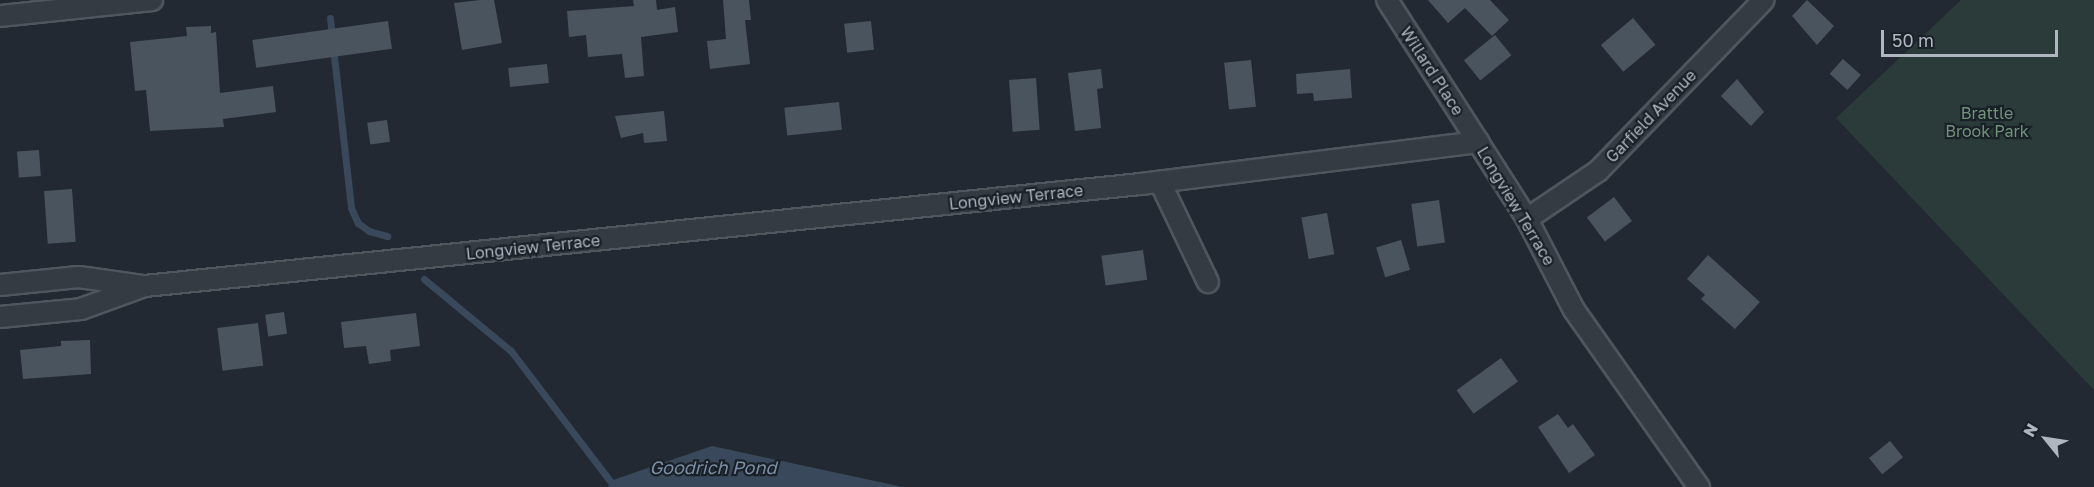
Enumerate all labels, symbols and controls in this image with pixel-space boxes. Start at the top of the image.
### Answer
scale bar [1884,18,2061,56]
street label: Willard Place [1396,23,1468,119]
text: 50 m [1892,29,1934,51]
street label: Garfield Avenue [1602,66,1700,166]
park label: Brattle Brook Park [1945,103,2029,141]
street label: Longview Terrace [1473,143,1559,269]
street label: Longview Terrace [948,180,1084,214]
street label: Longview Terrace [465,230,601,264]
north arrow [2016,409,2076,469]
text: N [2019,420,2042,440]
water label: Goodrich Pond [649,456,777,478]

